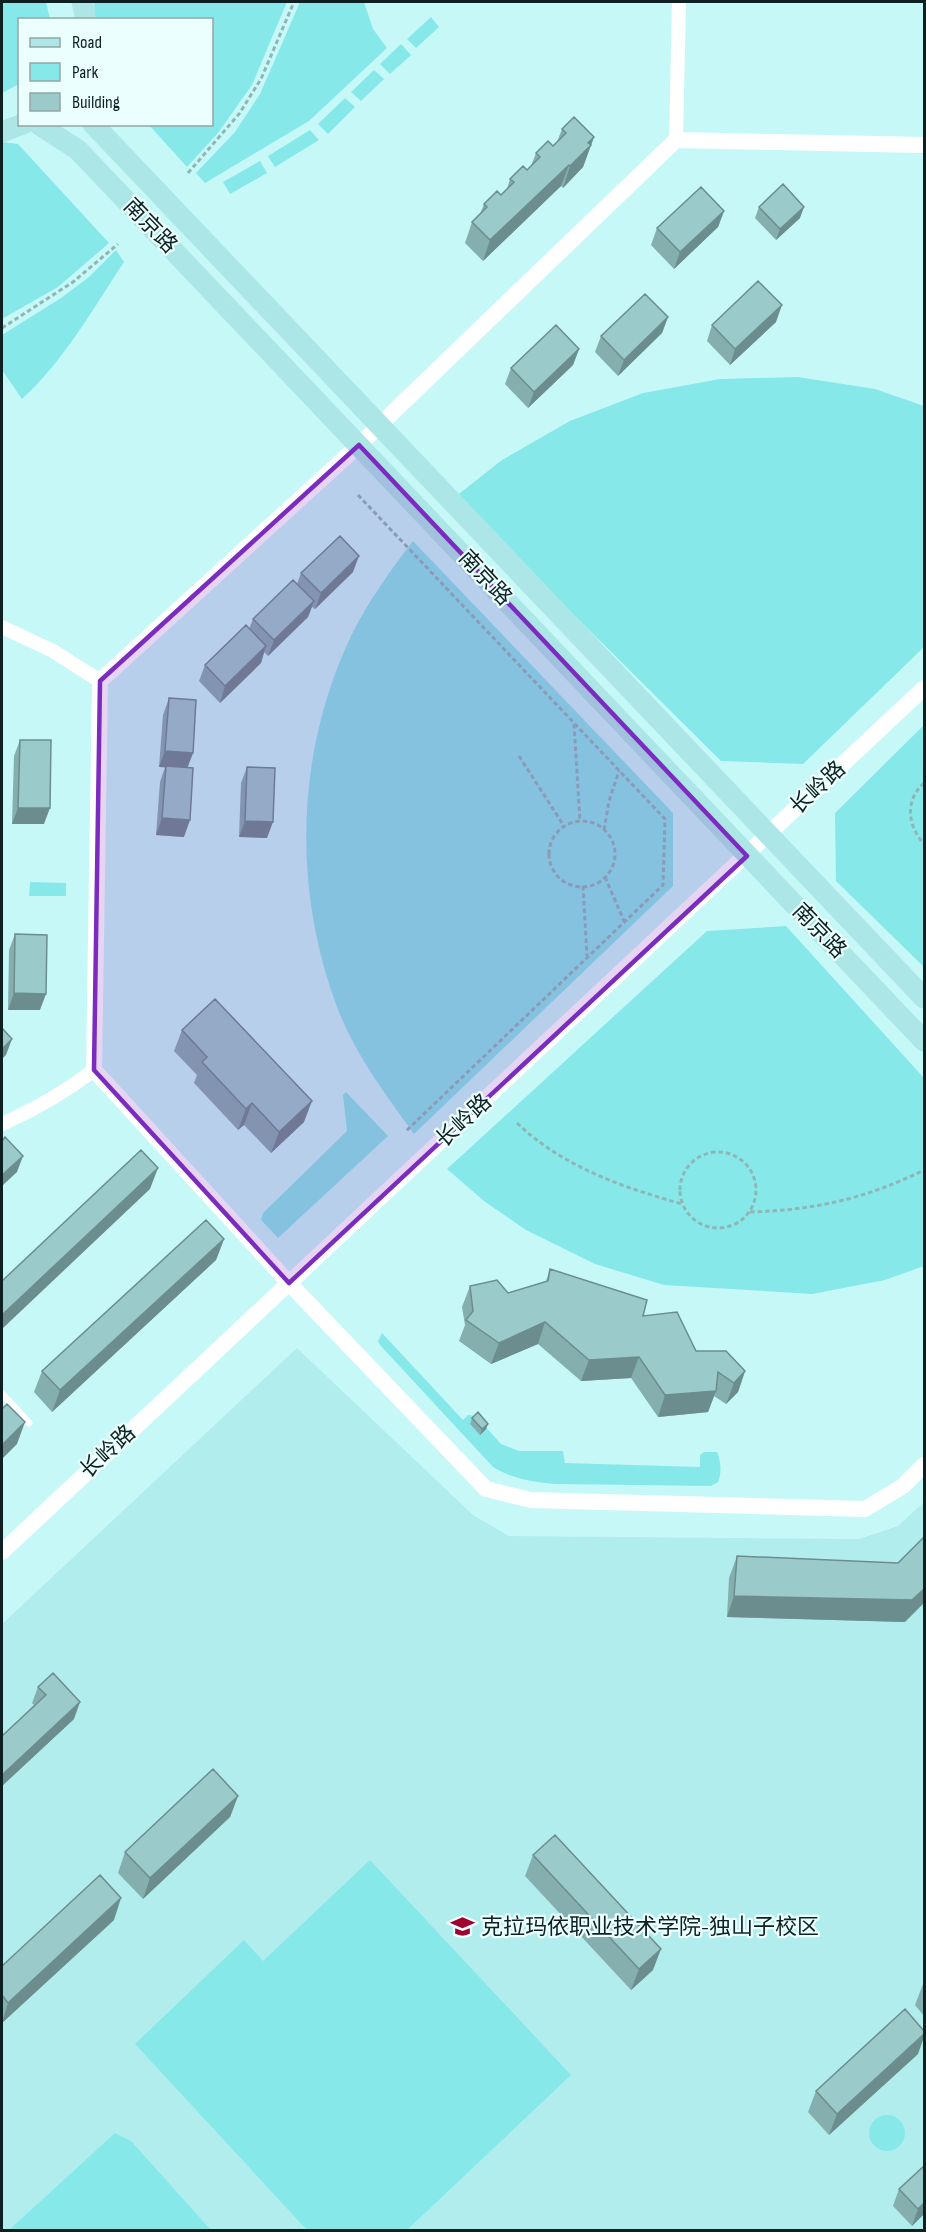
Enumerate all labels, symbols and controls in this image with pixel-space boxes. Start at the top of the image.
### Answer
legend [18,18,213,126]
text: Road [72,32,102,53]
text: Park [72,62,98,83]
text: Building [72,92,120,113]
street label: 南京路 [117,193,183,259]
street label: 南京路 [453,545,517,611]
street label: 长岭路 [785,756,851,820]
street label: 南京路 [786,898,852,964]
street label: 长岭路 [431,1089,497,1153]
street label: 长岭路 [75,1420,141,1484]
school or university icon: 克拉玛依职业技术学院-独山子校区 [450,1914,476,1940]
place label: 克拉玛依职业技术学院-独山子校区 [481,1914,819,1941]

